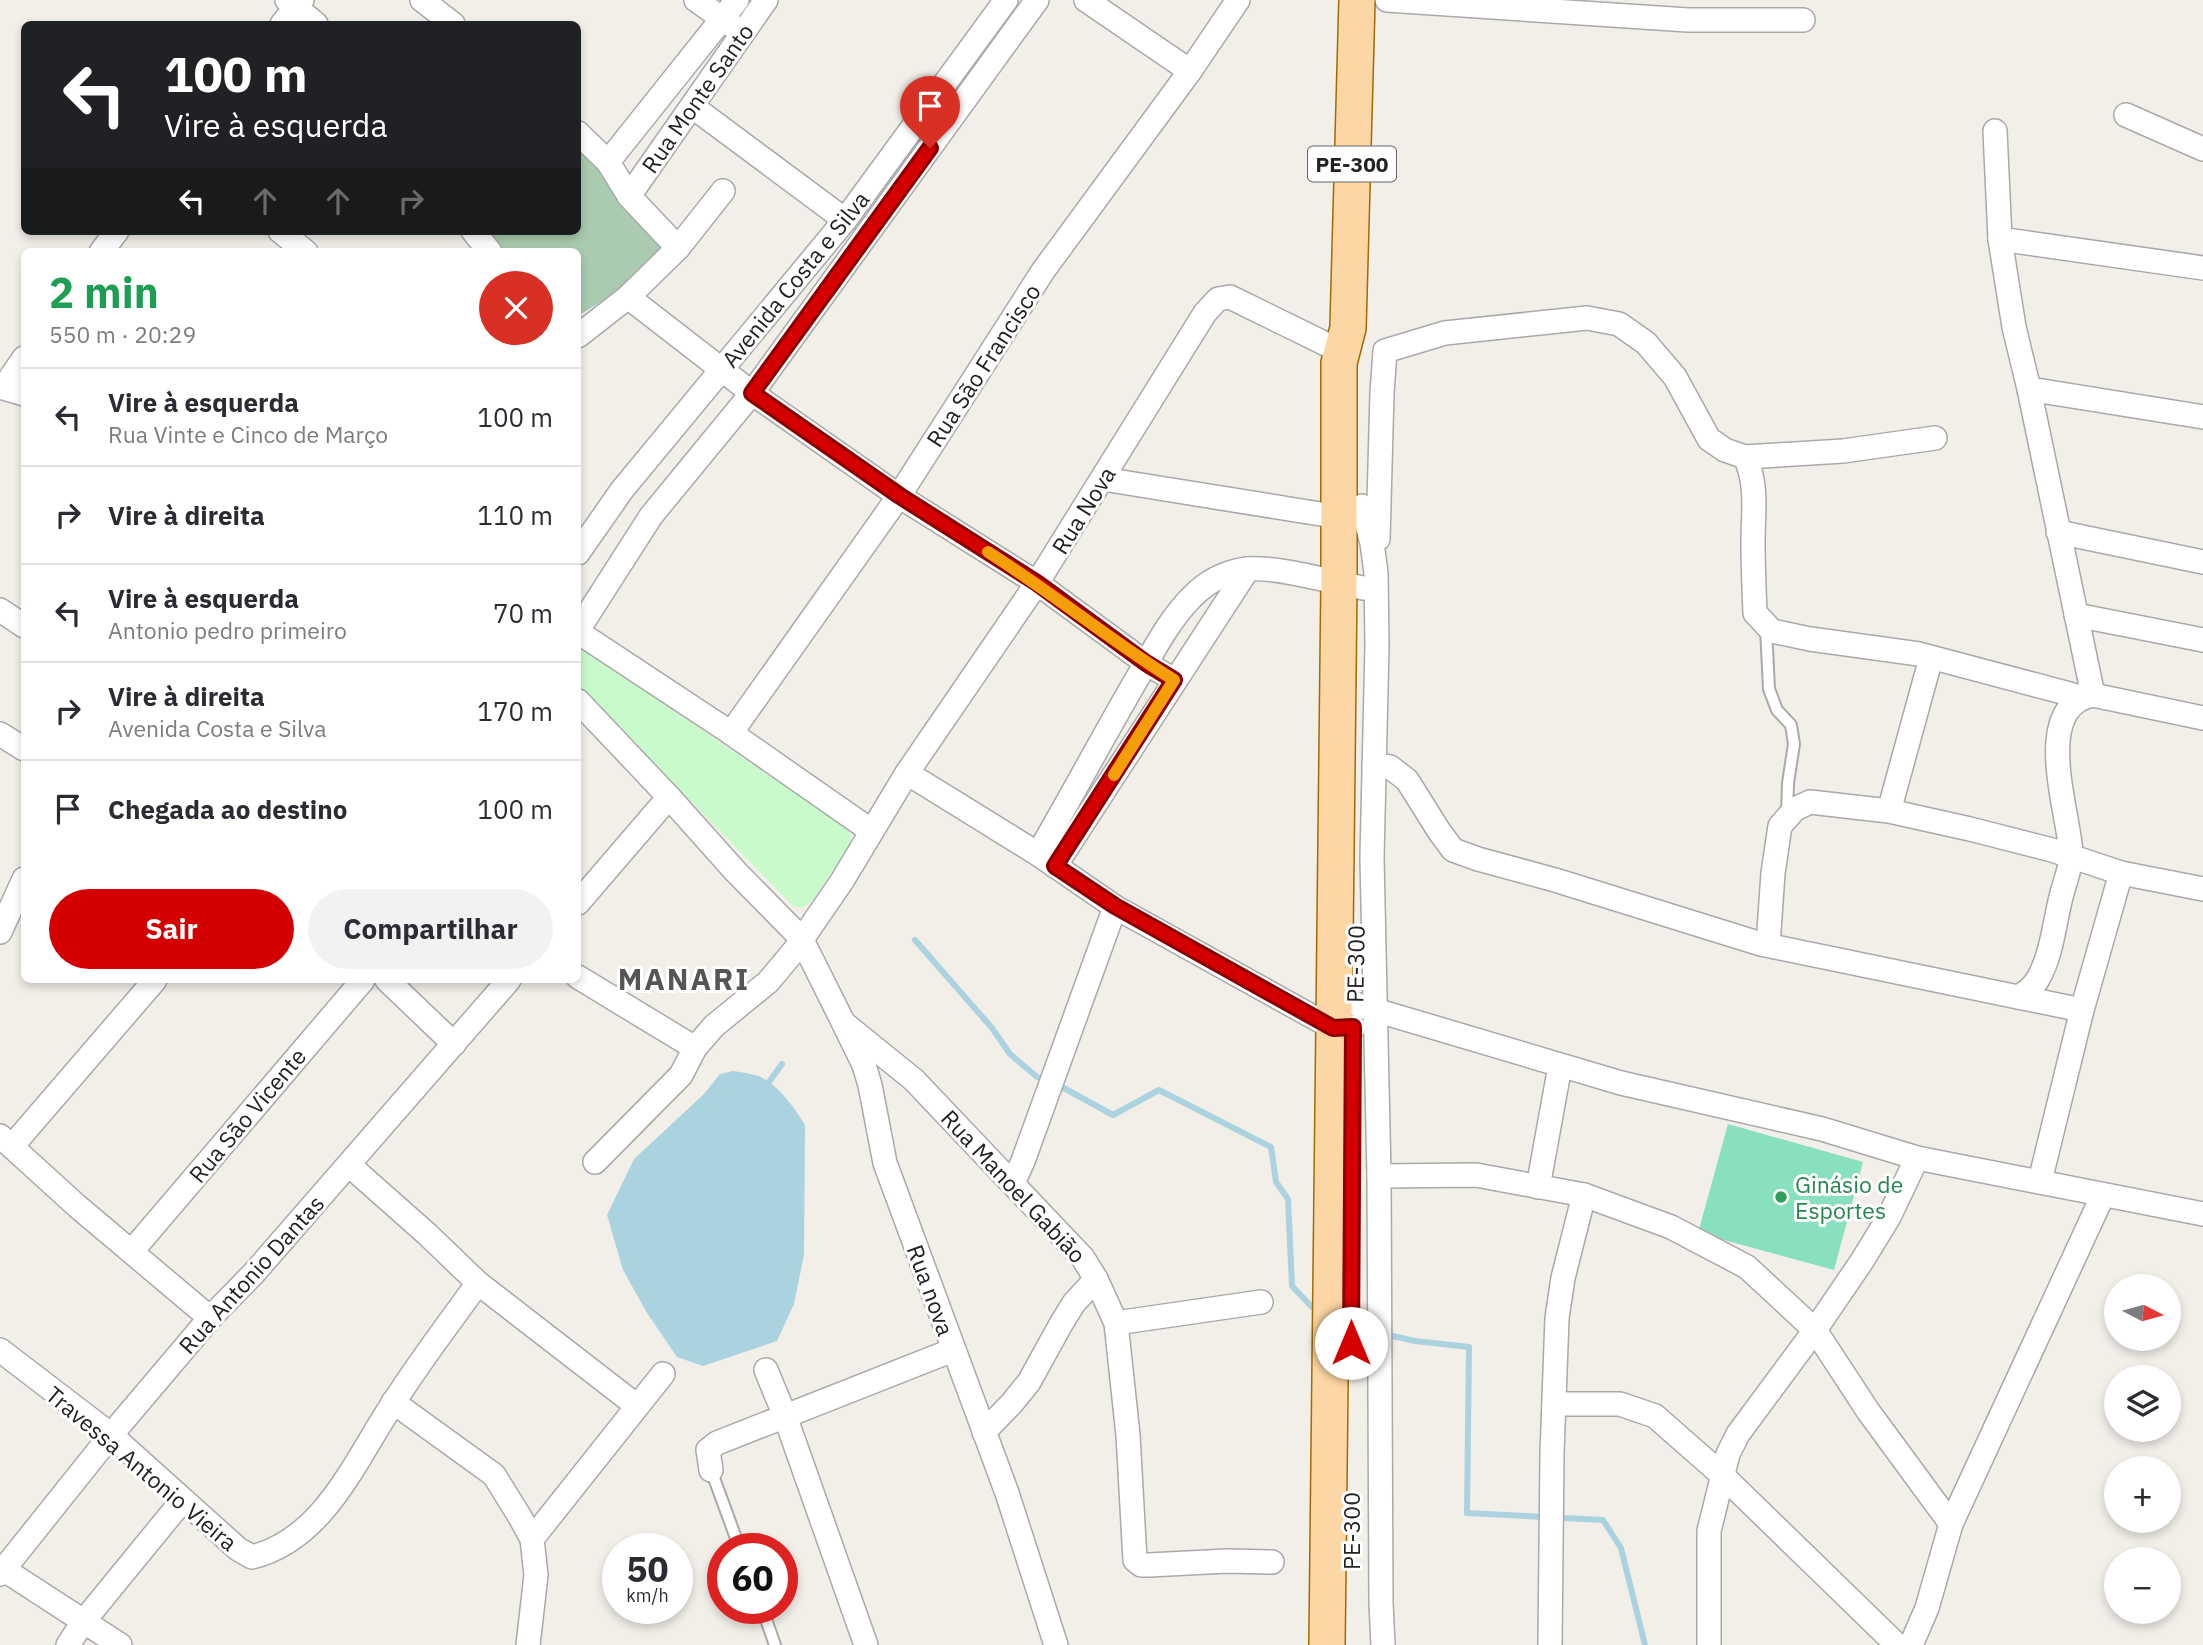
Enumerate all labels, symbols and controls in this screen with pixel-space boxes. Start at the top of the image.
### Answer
street label: Rua Monte Santo [634,17,760,179]
text: 100 m [164,42,308,105]
icon: left [49,49,140,140]
pin [900,76,960,148]
icon: arrive [911,87,949,125]
text: Vire à esquerda [164,104,388,146]
road number: PE-300 [1308,146,1396,182]
icon: left [173,182,211,220]
icon: ahead [246,182,284,220]
icon: ahead [319,182,357,220]
icon: right [392,182,430,220]
street label: Avenida Costa e Silva [715,185,875,373]
text: 2 min [49,265,159,320]
button: close [479,271,553,345]
street label: Rua São Francisco [919,278,1047,452]
text: 550 m · 20:29 [49,319,196,349]
text: Vire à esquerda [108,385,299,419]
icon: left [49,398,87,436]
text: 100 m [477,400,553,434]
text: Rua Vinte e Cinco de Março [108,419,388,449]
street label: Rua Nova [1044,461,1122,559]
icon: right [49,496,87,534]
text: Vire à direita [108,498,265,532]
text: 110 m [477,498,553,532]
text: Vire à esquerda [108,581,299,615]
icon: left [49,594,87,632]
text: 70 m [493,596,553,630]
text: Antonio pedro primeiro [108,615,347,645]
text: Vire à direita [108,679,265,713]
icon: right [49,692,87,730]
text: 170 m [477,694,553,728]
text: Avenida Costa e Silva [108,713,326,743]
icon: arrive [49,790,87,828]
text: Chegada ao destino [108,792,347,826]
text: 100 m [477,792,553,826]
button: Sair [49,889,294,969]
button: Compartilhar [308,889,553,969]
street label: PE-300 [1339,925,1371,1003]
district label: MANARI [618,959,750,998]
street label: Rua São Vicente [182,1041,312,1189]
street label: Rua Manoel Gabião [935,1103,1093,1269]
place label: Ginásio de Esportes [1795,1169,1903,1225]
street label: Rua Antonio Dantas [172,1188,330,1360]
marker: Ginásio de Esportes [1773,1189,1789,1205]
street label: Rua nova [901,1240,961,1340]
north arrow [2104,1274,2180,1351]
map controls [2104,1274,2181,1624]
position arrow [1314,1306,1388,1380]
button: layers [2104,1365,2181,1442]
street label: Travessa Antonio Vieira [40,1379,244,1557]
button: + [2104,1456,2181,1533]
street label: PE-300 [1336,1492,1366,1570]
speed limit sign: 60 [707,1533,798,1624]
text: 50 [626,1546,669,1592]
button: − [2104,1547,2181,1624]
text: km/h [626,1584,669,1607]

